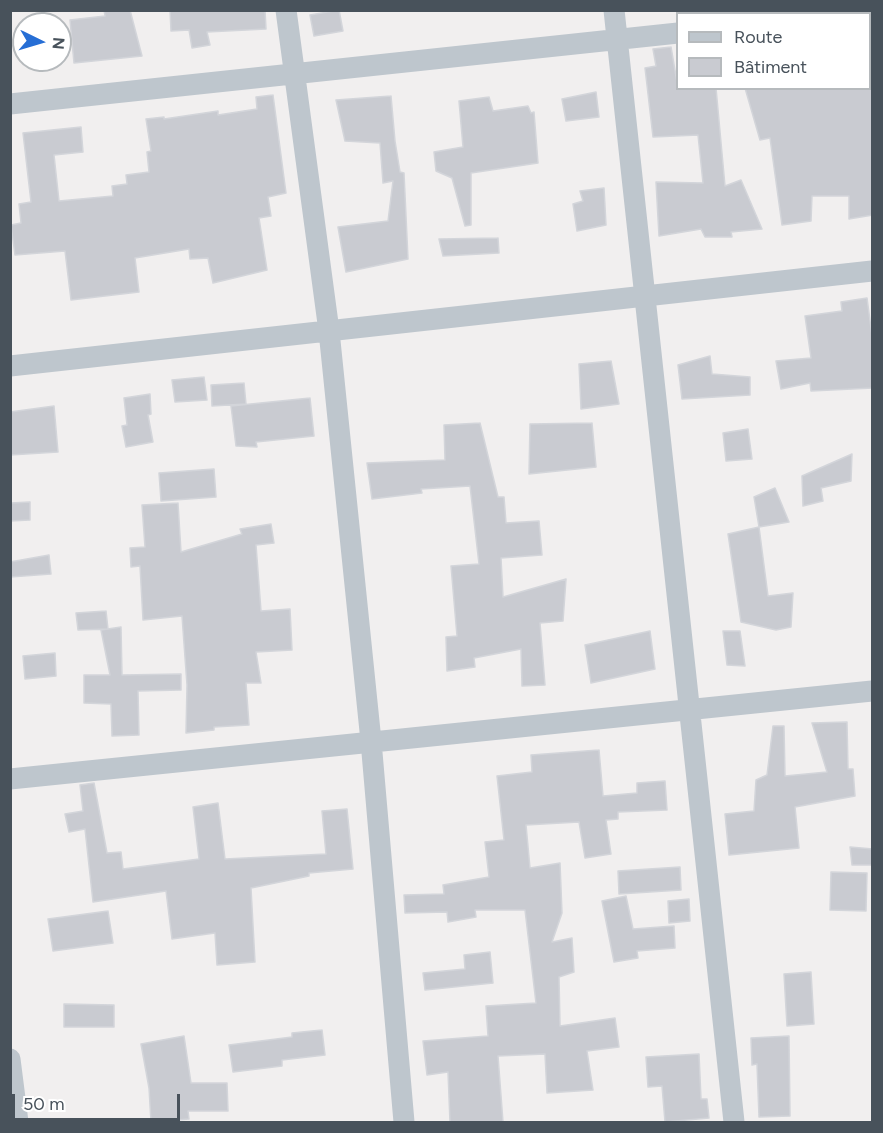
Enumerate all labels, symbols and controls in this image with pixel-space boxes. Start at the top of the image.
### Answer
north arrow [12,12,72,72]
legend [676,12,871,90]
text: Route [734,26,782,48]
text: N [48,36,68,50]
text: Bâtiment [734,56,807,78]
scale bar [15,1082,183,1120]
text: 50 m [23,1093,65,1115]

